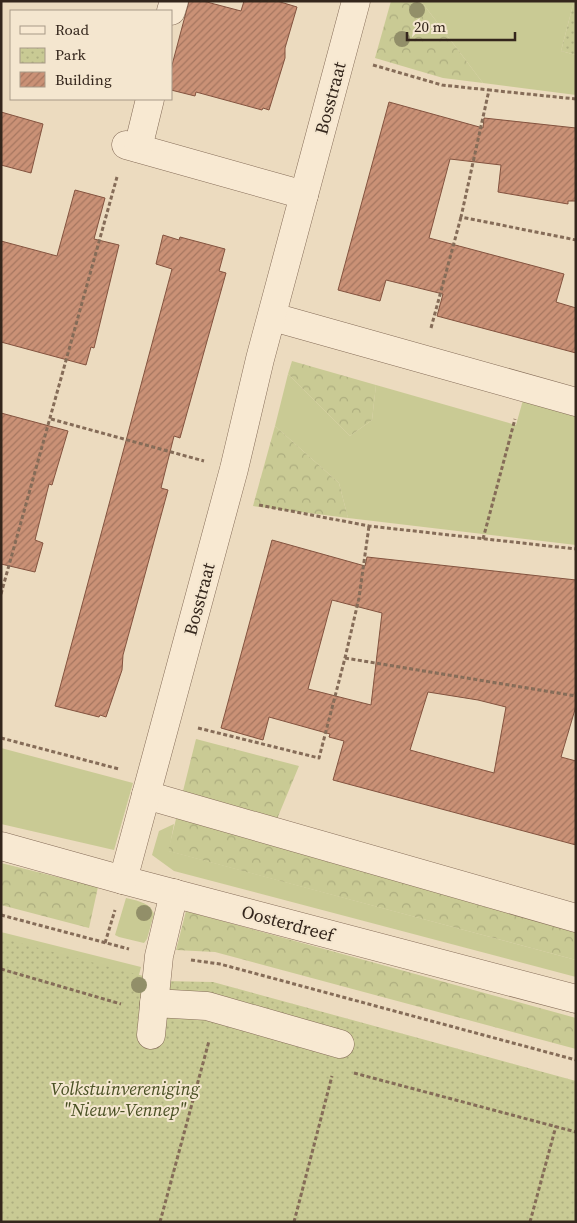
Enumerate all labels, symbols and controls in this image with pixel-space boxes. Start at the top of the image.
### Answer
legend [10,10,172,100]
scale bar [407,10,514,42]
text: 20 m [414,16,446,37]
text: Road [55,19,89,40]
text: Park [55,44,87,65]
street label: Bosstraat [308,59,352,137]
text: Building [55,69,112,90]
street label: Bosstraat [177,560,221,638]
street label: Oosterdreef [239,899,339,948]
park label: Volkstuinvereniging "Nieuw-Vennep" [51,1076,201,1122]

